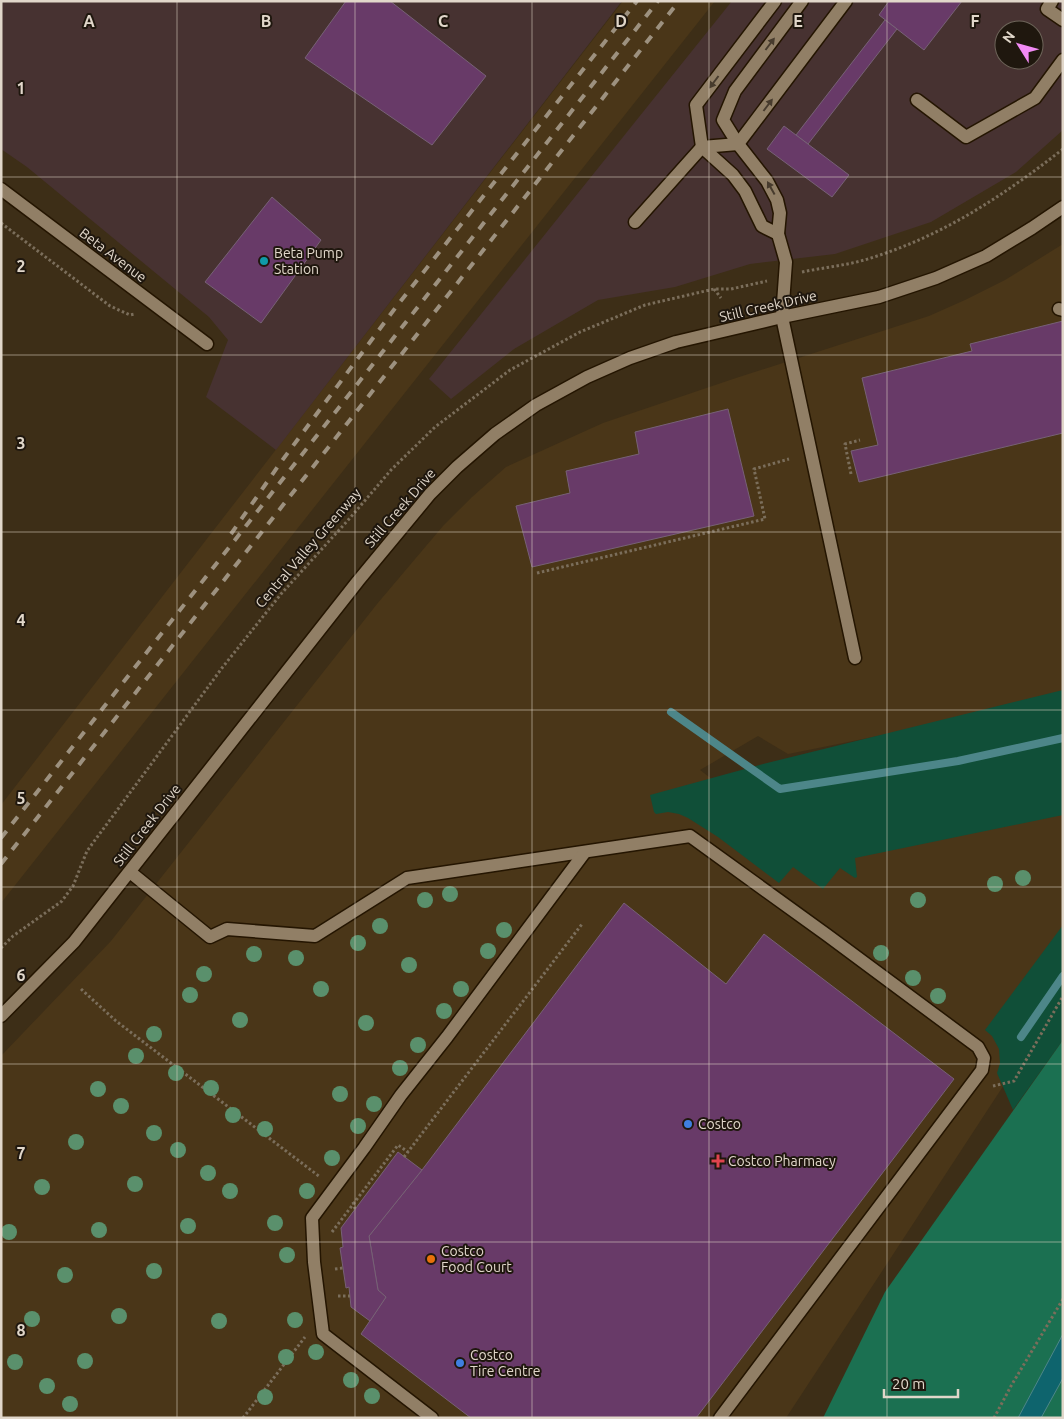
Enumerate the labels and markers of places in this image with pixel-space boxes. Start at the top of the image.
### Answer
place label: Beta Pump Station [274,245,343,277]
marker: Beta Pump Station [258,255,270,267]
place label: Costco [698,1116,741,1132]
marker: Costco [682,1118,694,1130]
place label: Costco Pharmacy [728,1153,836,1169]
marker: Costco Pharmacy [712,1155,724,1167]
place label: Costco Food Court [441,1243,512,1275]
marker: Costco Food Court [425,1253,437,1265]
place label: Costco Tire Centre [470,1347,541,1379]
marker: Costco Tire Centre [454,1357,466,1369]

